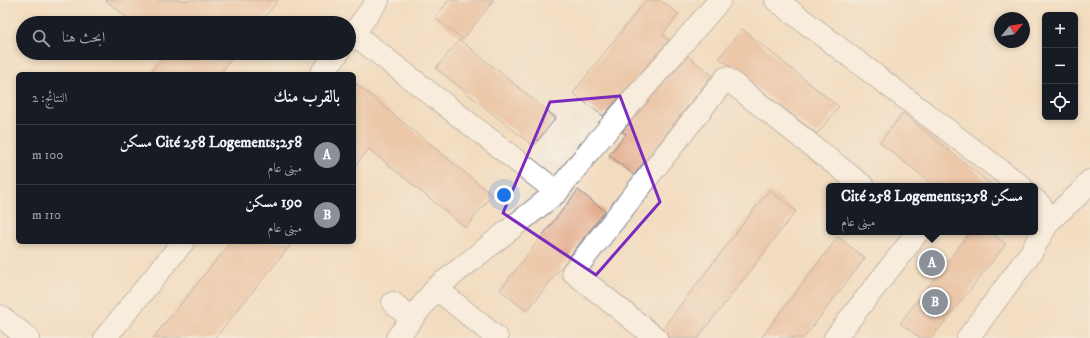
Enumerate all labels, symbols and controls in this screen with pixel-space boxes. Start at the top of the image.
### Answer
north arrow [994,12,1030,48]
map controls [1042,12,1078,120]
button: + [1042,12,1078,48]
search box [16,16,356,60]
icon: search [30,27,52,49]
text: ابحث هنا [62,28,105,47]
button: − [1042,48,1078,84]
button: locate [1042,84,1078,120]
text: بالقرب منك [274,86,340,108]
text: النتائج: 2 [32,90,67,106]
text: Cité 258 Logements;258 مسكن [120,133,302,152]
text: 100 m [32,147,63,163]
text: A [323,147,331,163]
text: مبنى عام [268,160,302,176]
popup [826,183,1038,235]
your location [494,185,514,205]
text: Cité 258 Logements;258 مسكن [841,187,1023,206]
text: 190 مسكن [245,193,302,212]
text: 110 m [32,207,61,223]
text: B [323,207,331,223]
text: مبنى عام [841,214,875,230]
text: مبنى عام [268,220,302,236]
pin: A [919,248,945,278]
pin: B [922,287,948,317]

